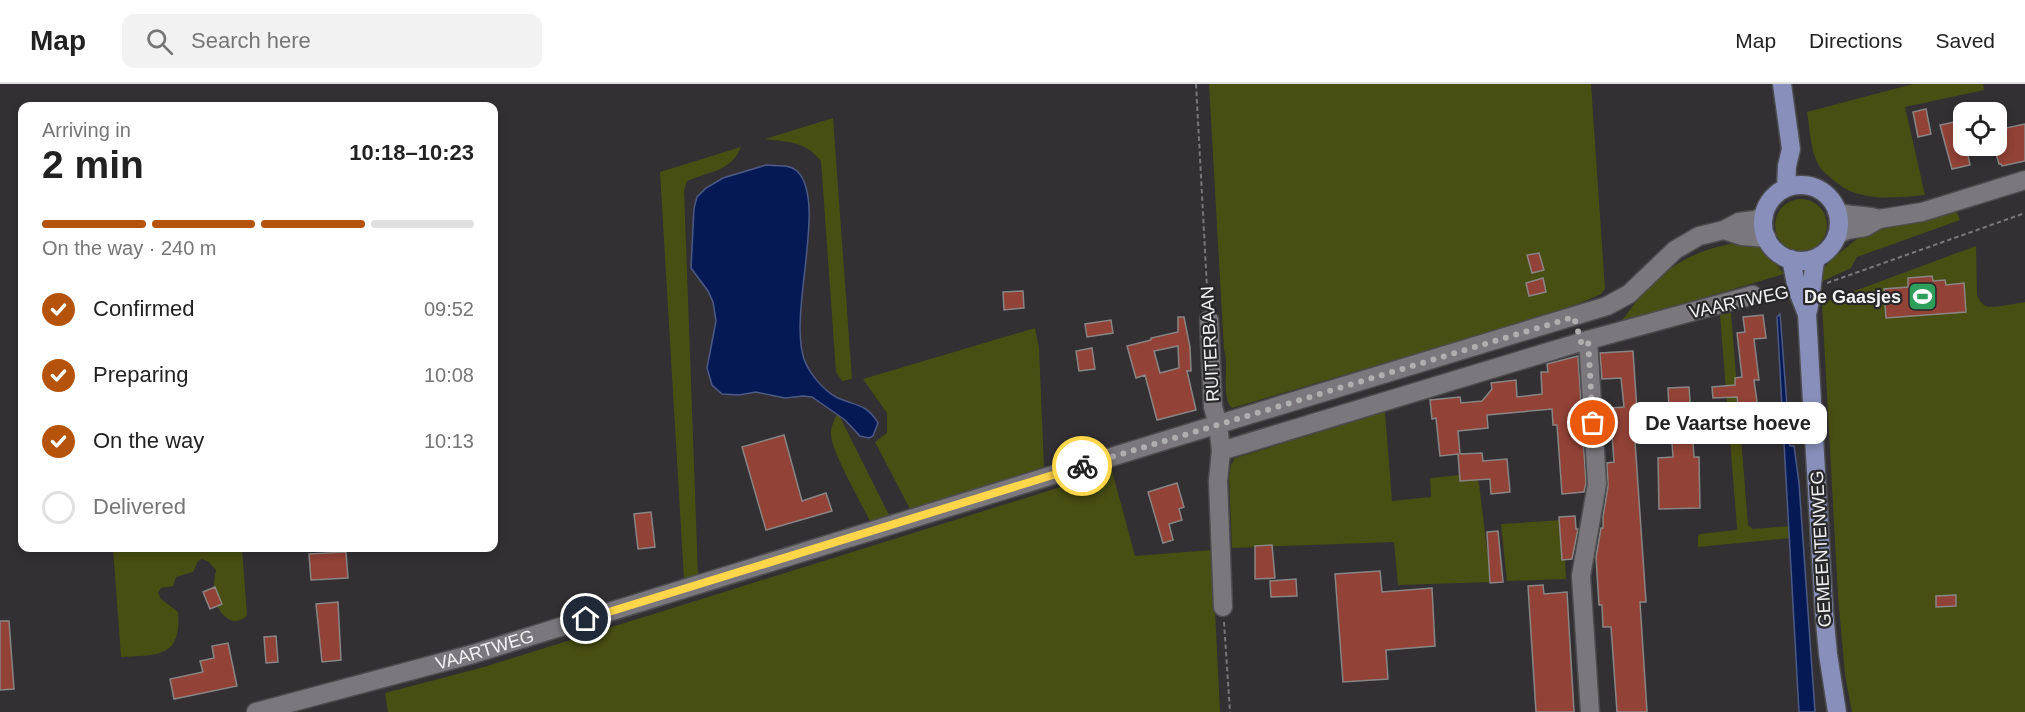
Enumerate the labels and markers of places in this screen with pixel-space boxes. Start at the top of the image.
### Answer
sports icon: De Gaasjes [1906,281,1938,313]
place label: De Gaasjes [1804,287,1901,307]
pin [1567,397,1618,448]
callout: De Vaartse hoeve [1629,402,1827,444]
pin [560,593,611,644]

